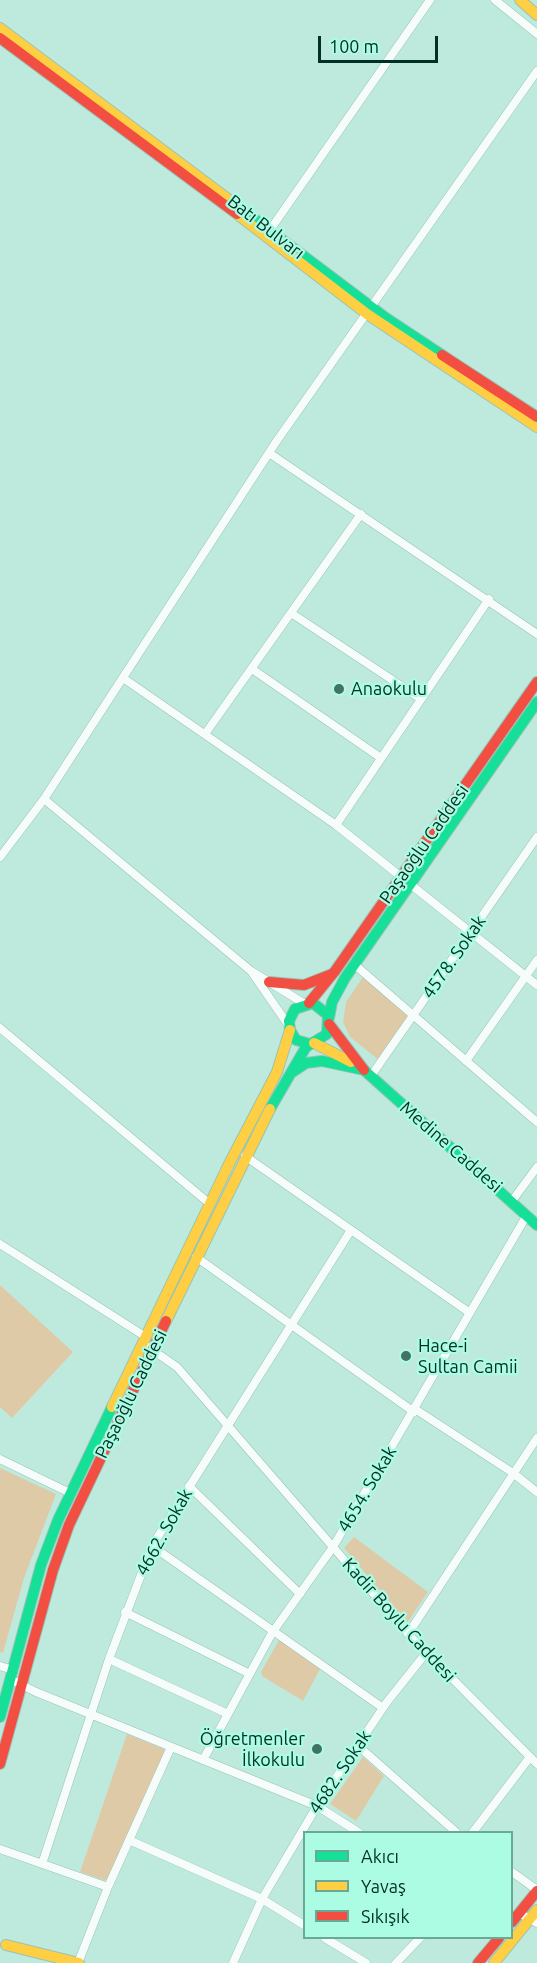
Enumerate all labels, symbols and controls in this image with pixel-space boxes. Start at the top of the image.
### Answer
scale bar [321,24,441,62]
text: 100 m [329,36,379,56]
street label: Batı Bulvarı [223,190,309,264]
place label: Anaokulu [351,678,427,700]
marker: Anaokulu [332,682,346,696]
street label: Paşaoğlu Caddesi [375,780,473,908]
street label: 4578. Sokak [417,911,491,1003]
street label: Medine Caddesi [395,1097,507,1197]
street label: Paşaoğlu Caddesi [91,1326,171,1462]
place label: Hace-i Sultan Camii [418,1335,518,1378]
marker: Hace-i Sultan Camii [399,1349,413,1363]
street label: 4654. Sokak [333,1442,401,1536]
street label: 4662. Sokak [131,1485,197,1579]
street label: Kadir Boylu Caddesi [338,1554,460,1686]
street label: 4682. Sokak [304,1726,376,1818]
place label: Öğretmenler İlkokulu [200,1728,305,1770]
marker: Öğretmenler İlkokulu [310,1742,324,1756]
legend [303,1831,513,1939]
text: Akıcı [361,1846,399,1866]
text: Yavaş [361,1876,406,1896]
text: Sıkışık [361,1906,410,1926]

